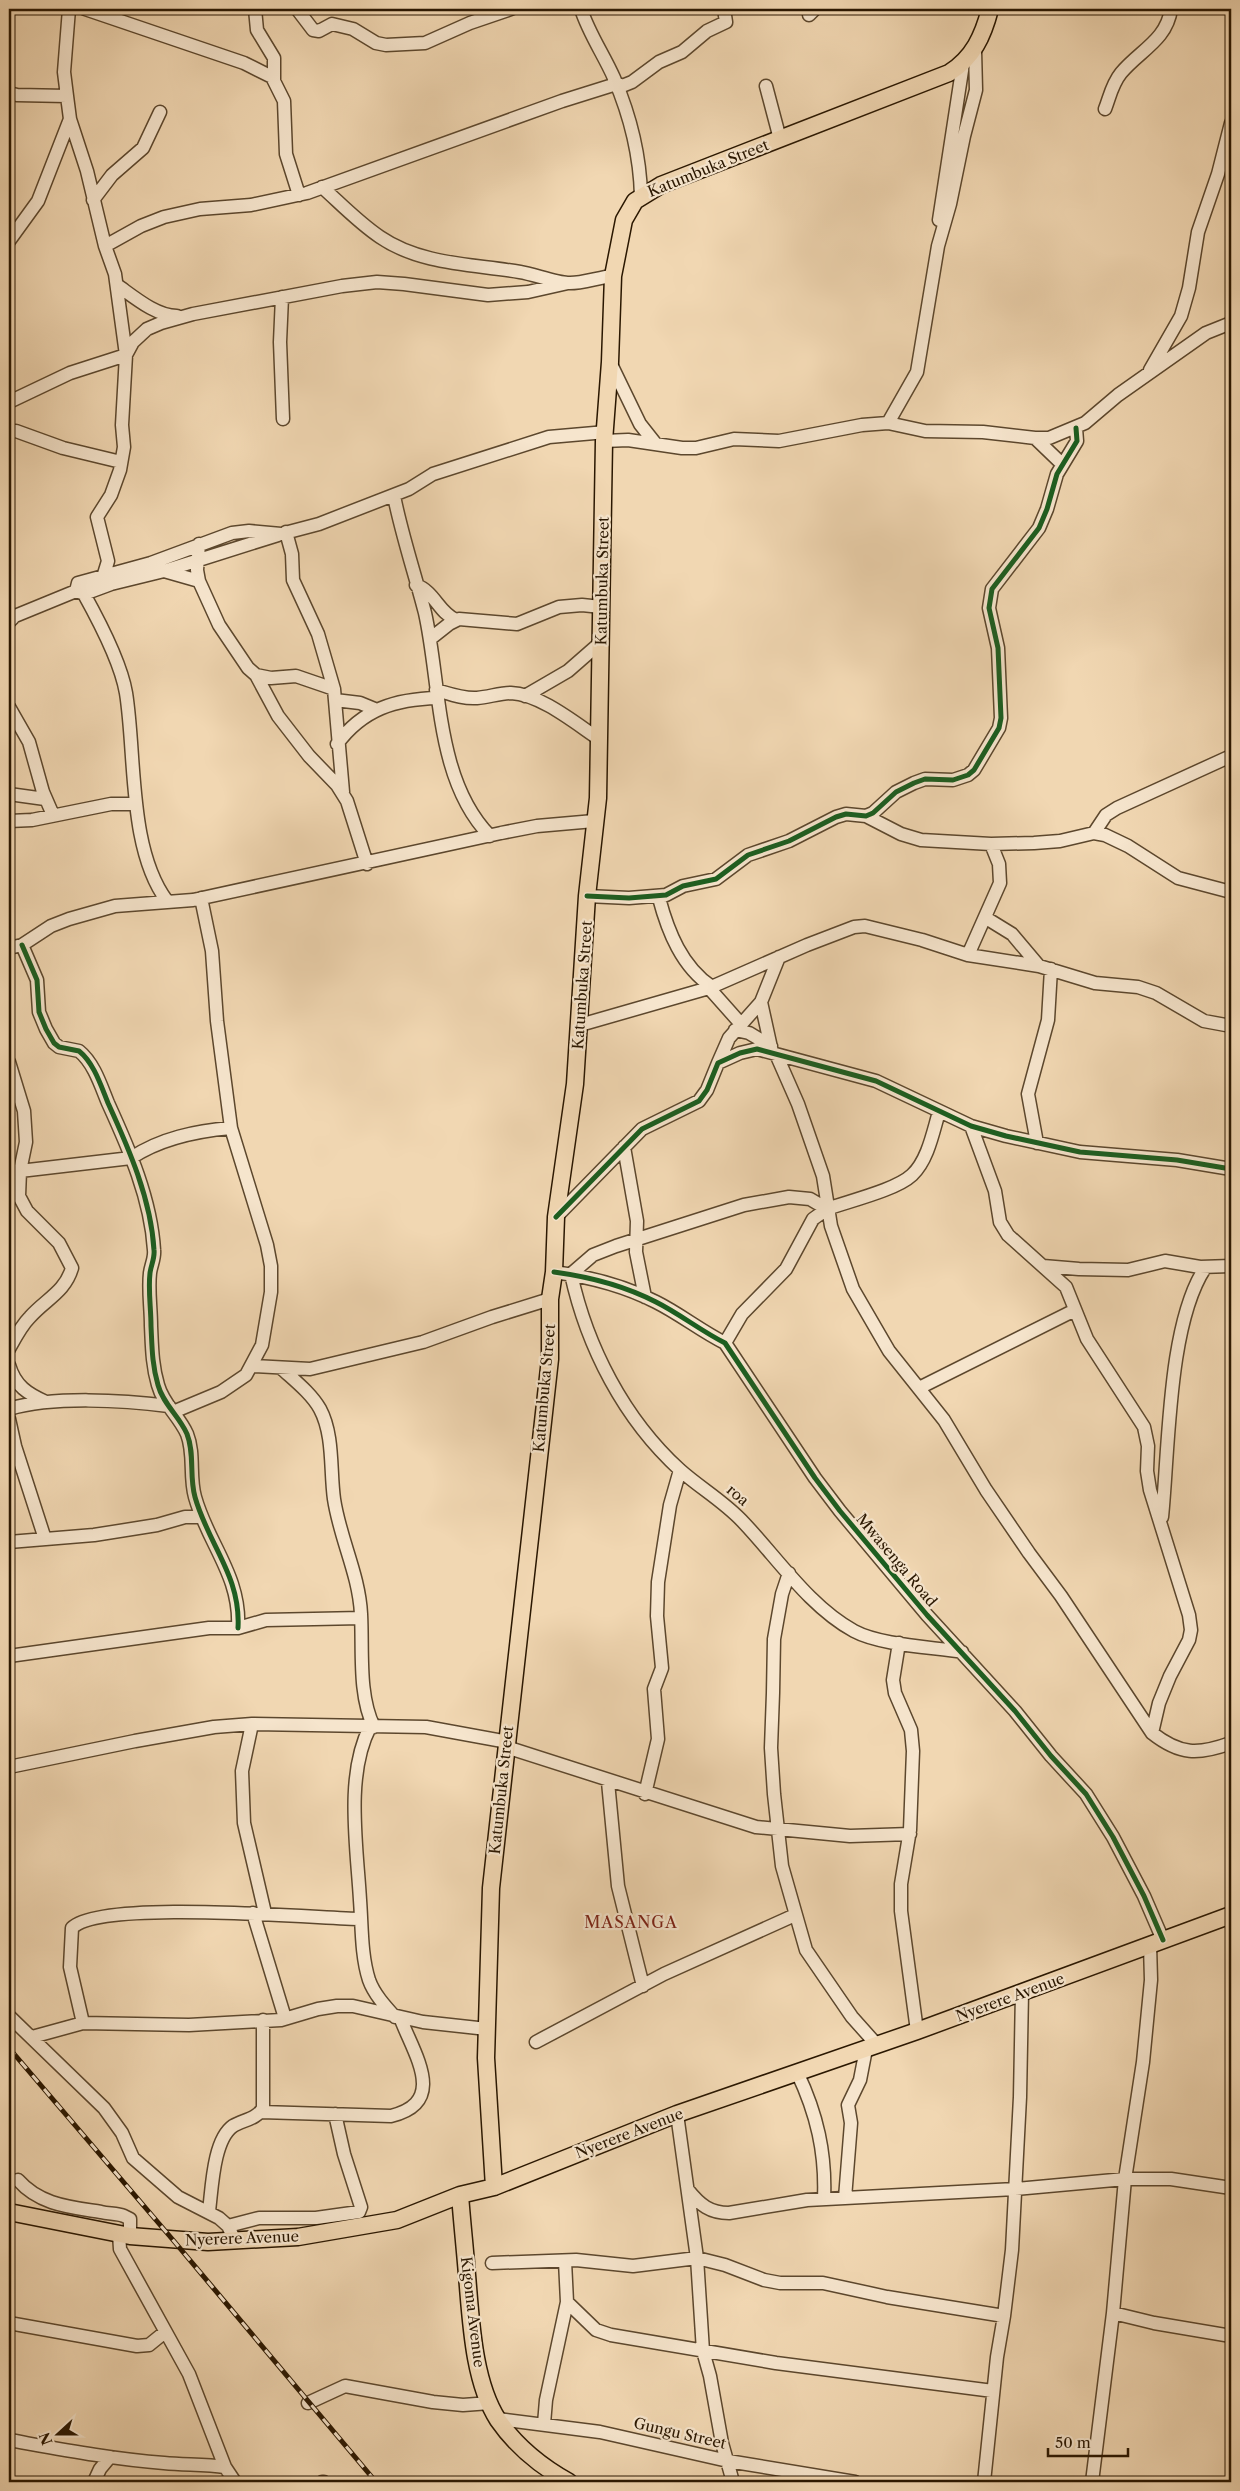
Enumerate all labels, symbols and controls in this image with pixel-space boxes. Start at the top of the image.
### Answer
street label: Katumbuka Street [645,135,772,201]
street label: Katumbuka Street [591,516,613,646]
street label: Katumbuka Street [568,919,596,1050]
street label: Katumbuka Street [529,1322,559,1453]
street label: roa [723,1480,753,1510]
street label: Mwasenga Road [853,1510,941,1610]
street label: Katumbuka Street [485,1724,517,1855]
district label: MASANGA [584,1912,678,1932]
street label: Nyerere Avenue [953,1969,1067,2025]
street label: Nyerere Avenue [572,2104,686,2162]
street label: Nyerere Avenue [185,2227,299,2249]
street label: Kigoma Avenue [457,2255,489,2369]
north arrow [32,2408,82,2458]
street label: Gungu Street [632,2413,729,2453]
scale bar [1048,2426,1128,2458]
text: N [35,2430,56,2448]
text: 50 m [1055,2433,1091,2452]

